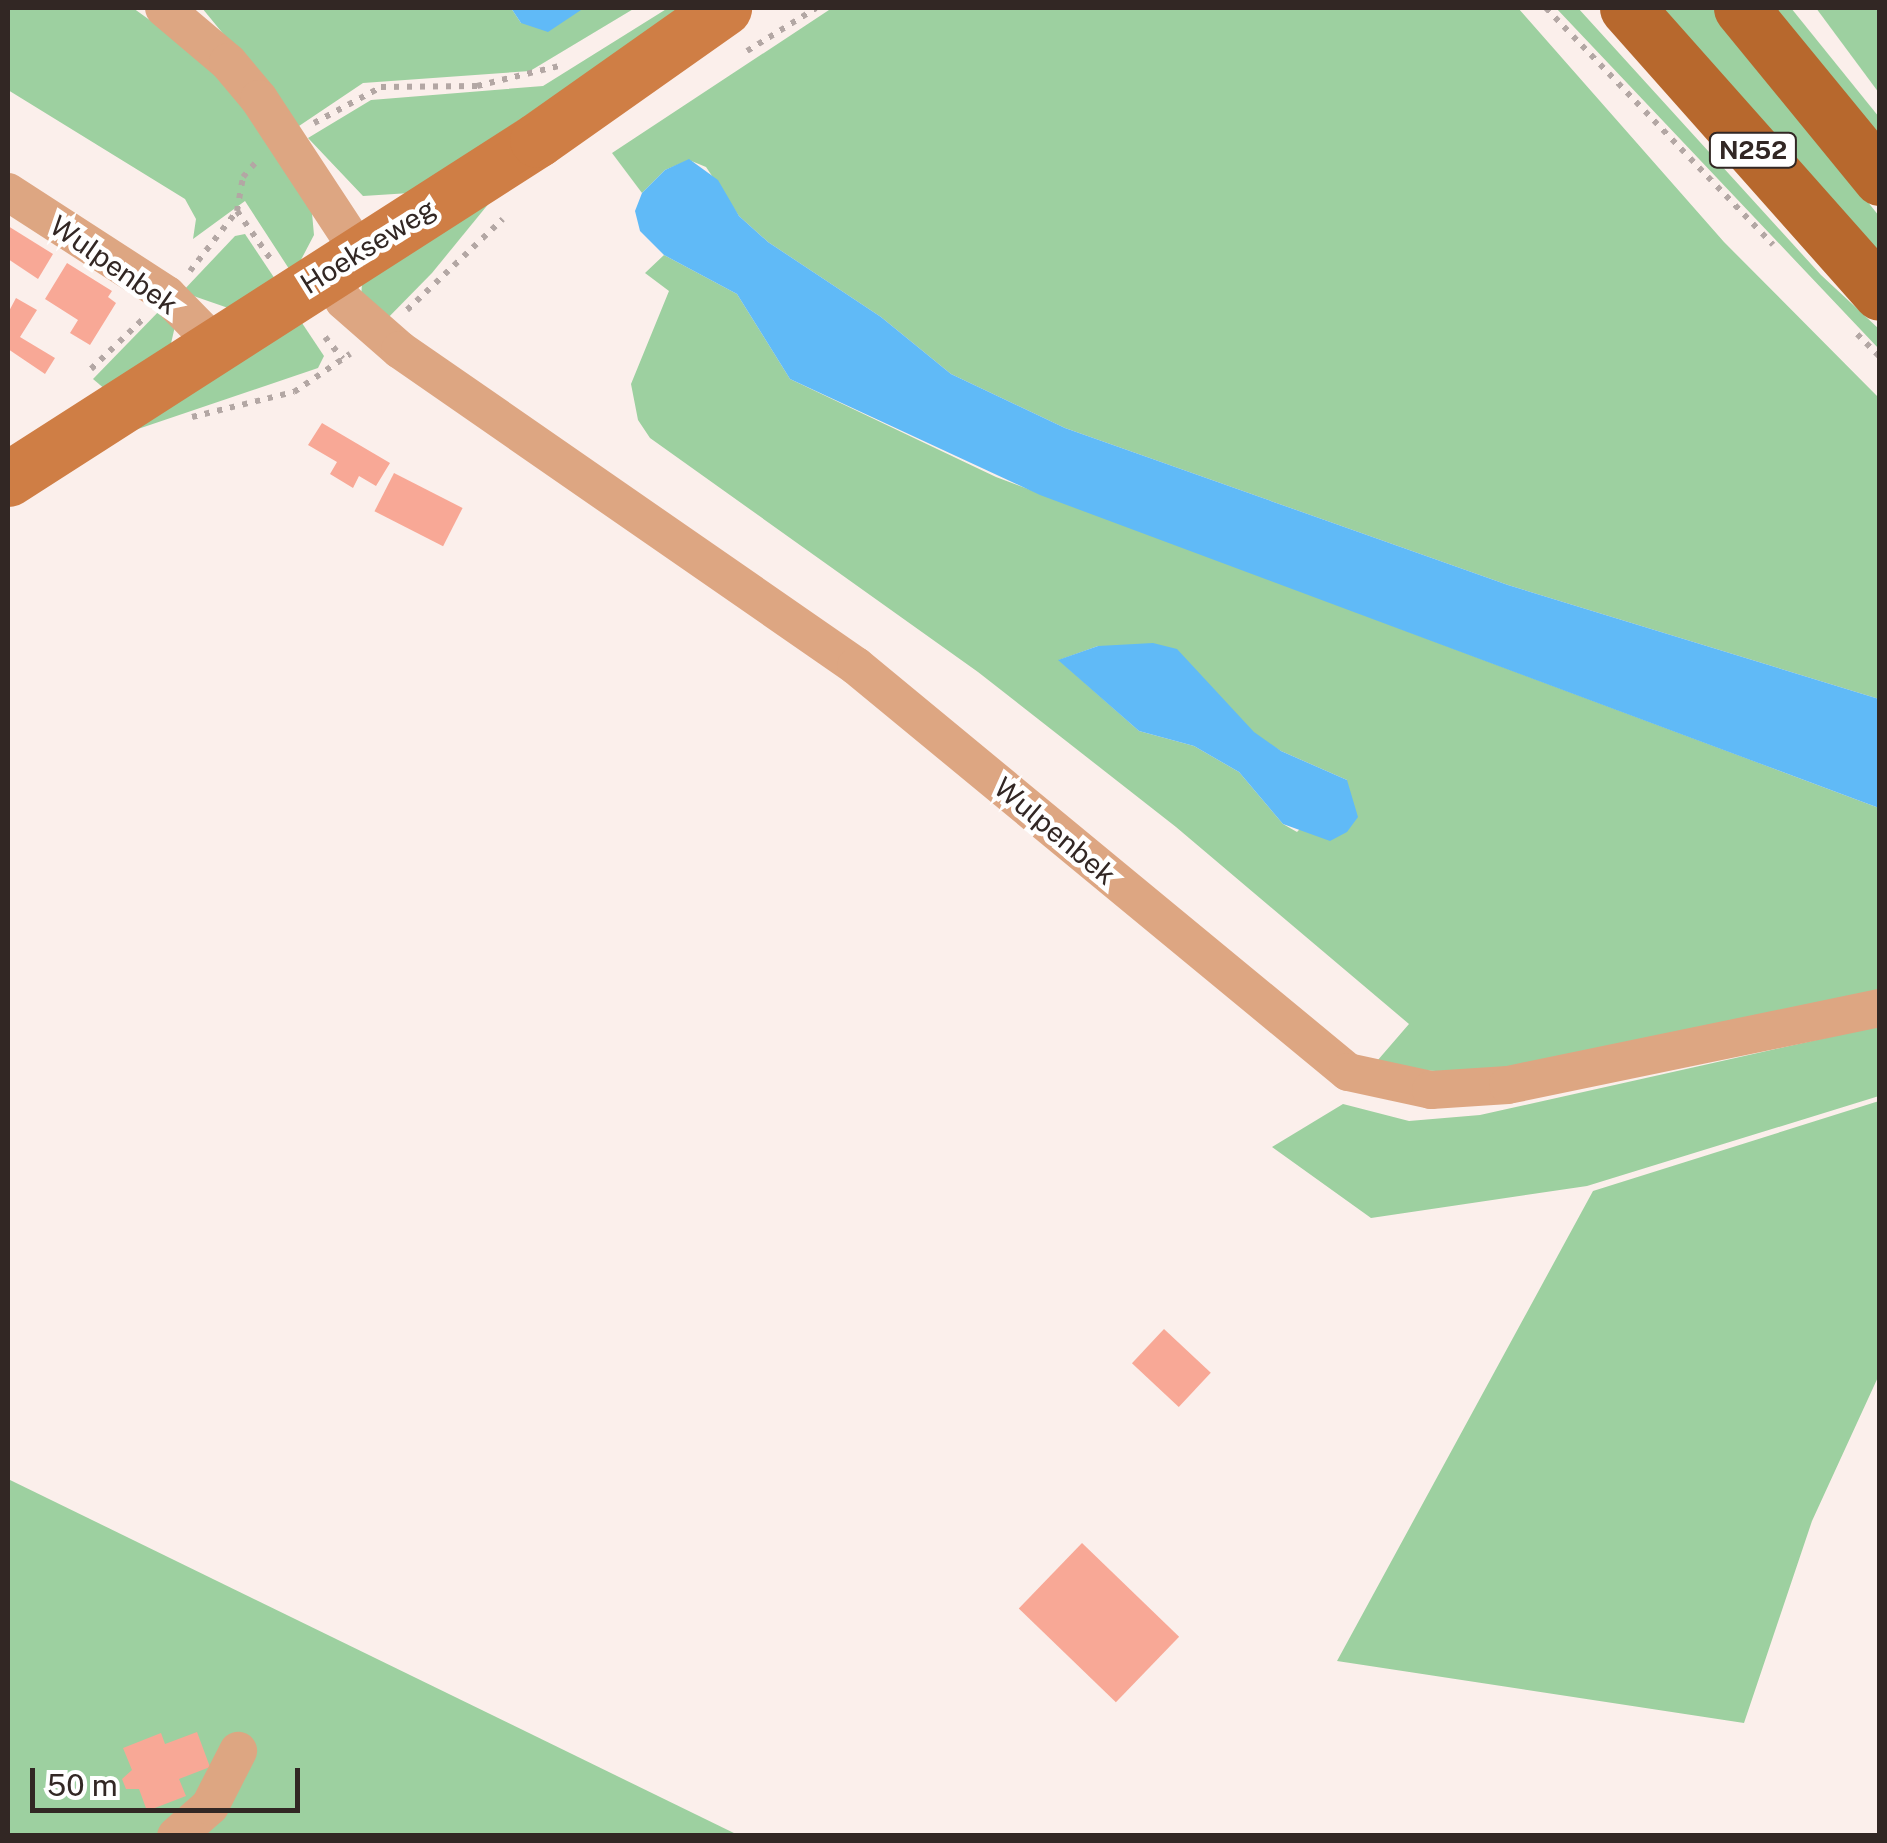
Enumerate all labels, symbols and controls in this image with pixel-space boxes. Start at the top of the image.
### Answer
road number: N252 [1708,130,1798,170]
street label: Hoekseweg [294,191,442,301]
street label: Wulpenbek [44,209,184,321]
street label: Wulpenbek [987,770,1123,892]
scale bar [35,1748,305,1810]
text: 50 m [47,1767,118,1803]

